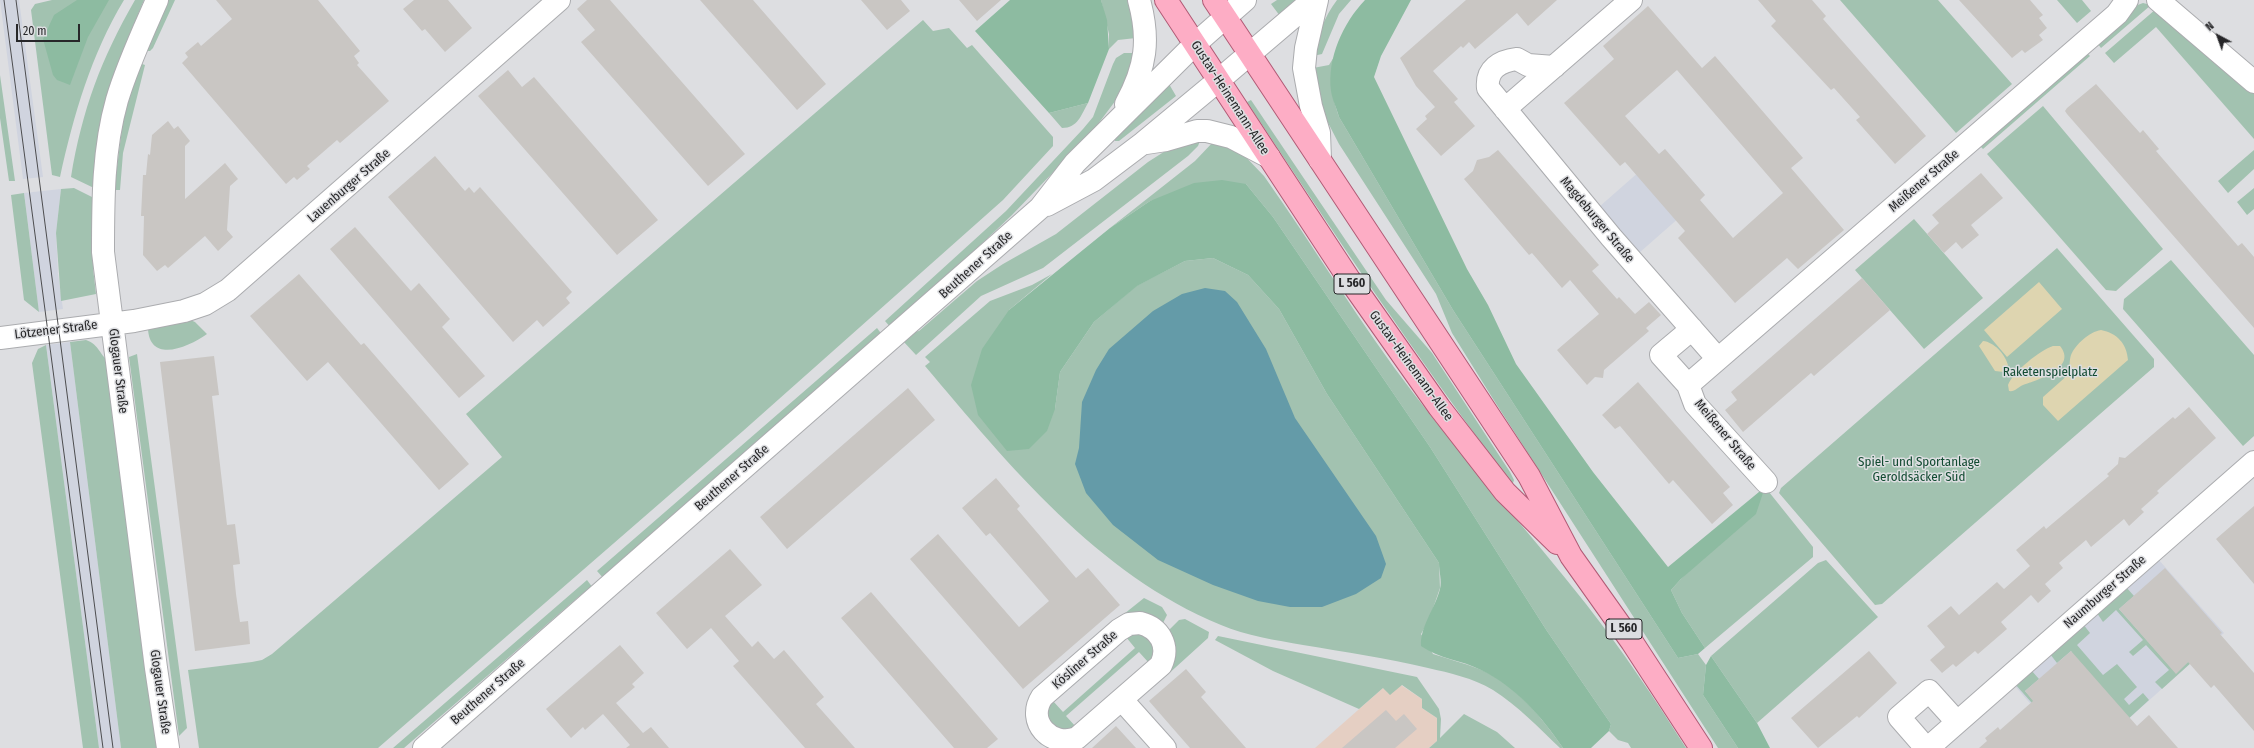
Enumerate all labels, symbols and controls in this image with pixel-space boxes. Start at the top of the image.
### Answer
scale bar [18,16,82,42]
north arrow [2198,16,2238,56]
text: N [2203,19,2217,34]
text: 20 m [23,24,47,38]
street label: Gustav-Heinemann-Allee [1187,38,1273,158]
street label: Lauenburger Straße [304,146,394,226]
street label: Meißener Straße [1886,146,1962,216]
street label: Magdeburger Straße [1557,174,1637,266]
street label: Beuthener Straße [936,228,1016,302]
road number: L 560 [1334,274,1370,294]
street label: Gustav-Heinemann-Allee [1366,308,1456,424]
street label: Lötzener Straße [14,317,98,343]
street label: Glogauer Straße [105,328,131,414]
park label: Raketenspielplatz [2003,364,2097,380]
street label: Meißener Straße [1691,396,1759,474]
street label: Beuthener Straße [692,442,772,514]
park label: Spiel- und Sportanlage Geroldsäcker Süd [1858,454,1980,485]
street label: Naumburger Straße [2061,552,2149,632]
road number: L 560 [1606,619,1642,639]
street label: Kösliner Straße [1049,627,1121,693]
street label: Glogauer Straße [146,649,174,735]
street label: Beuthener Straße [448,656,528,728]

